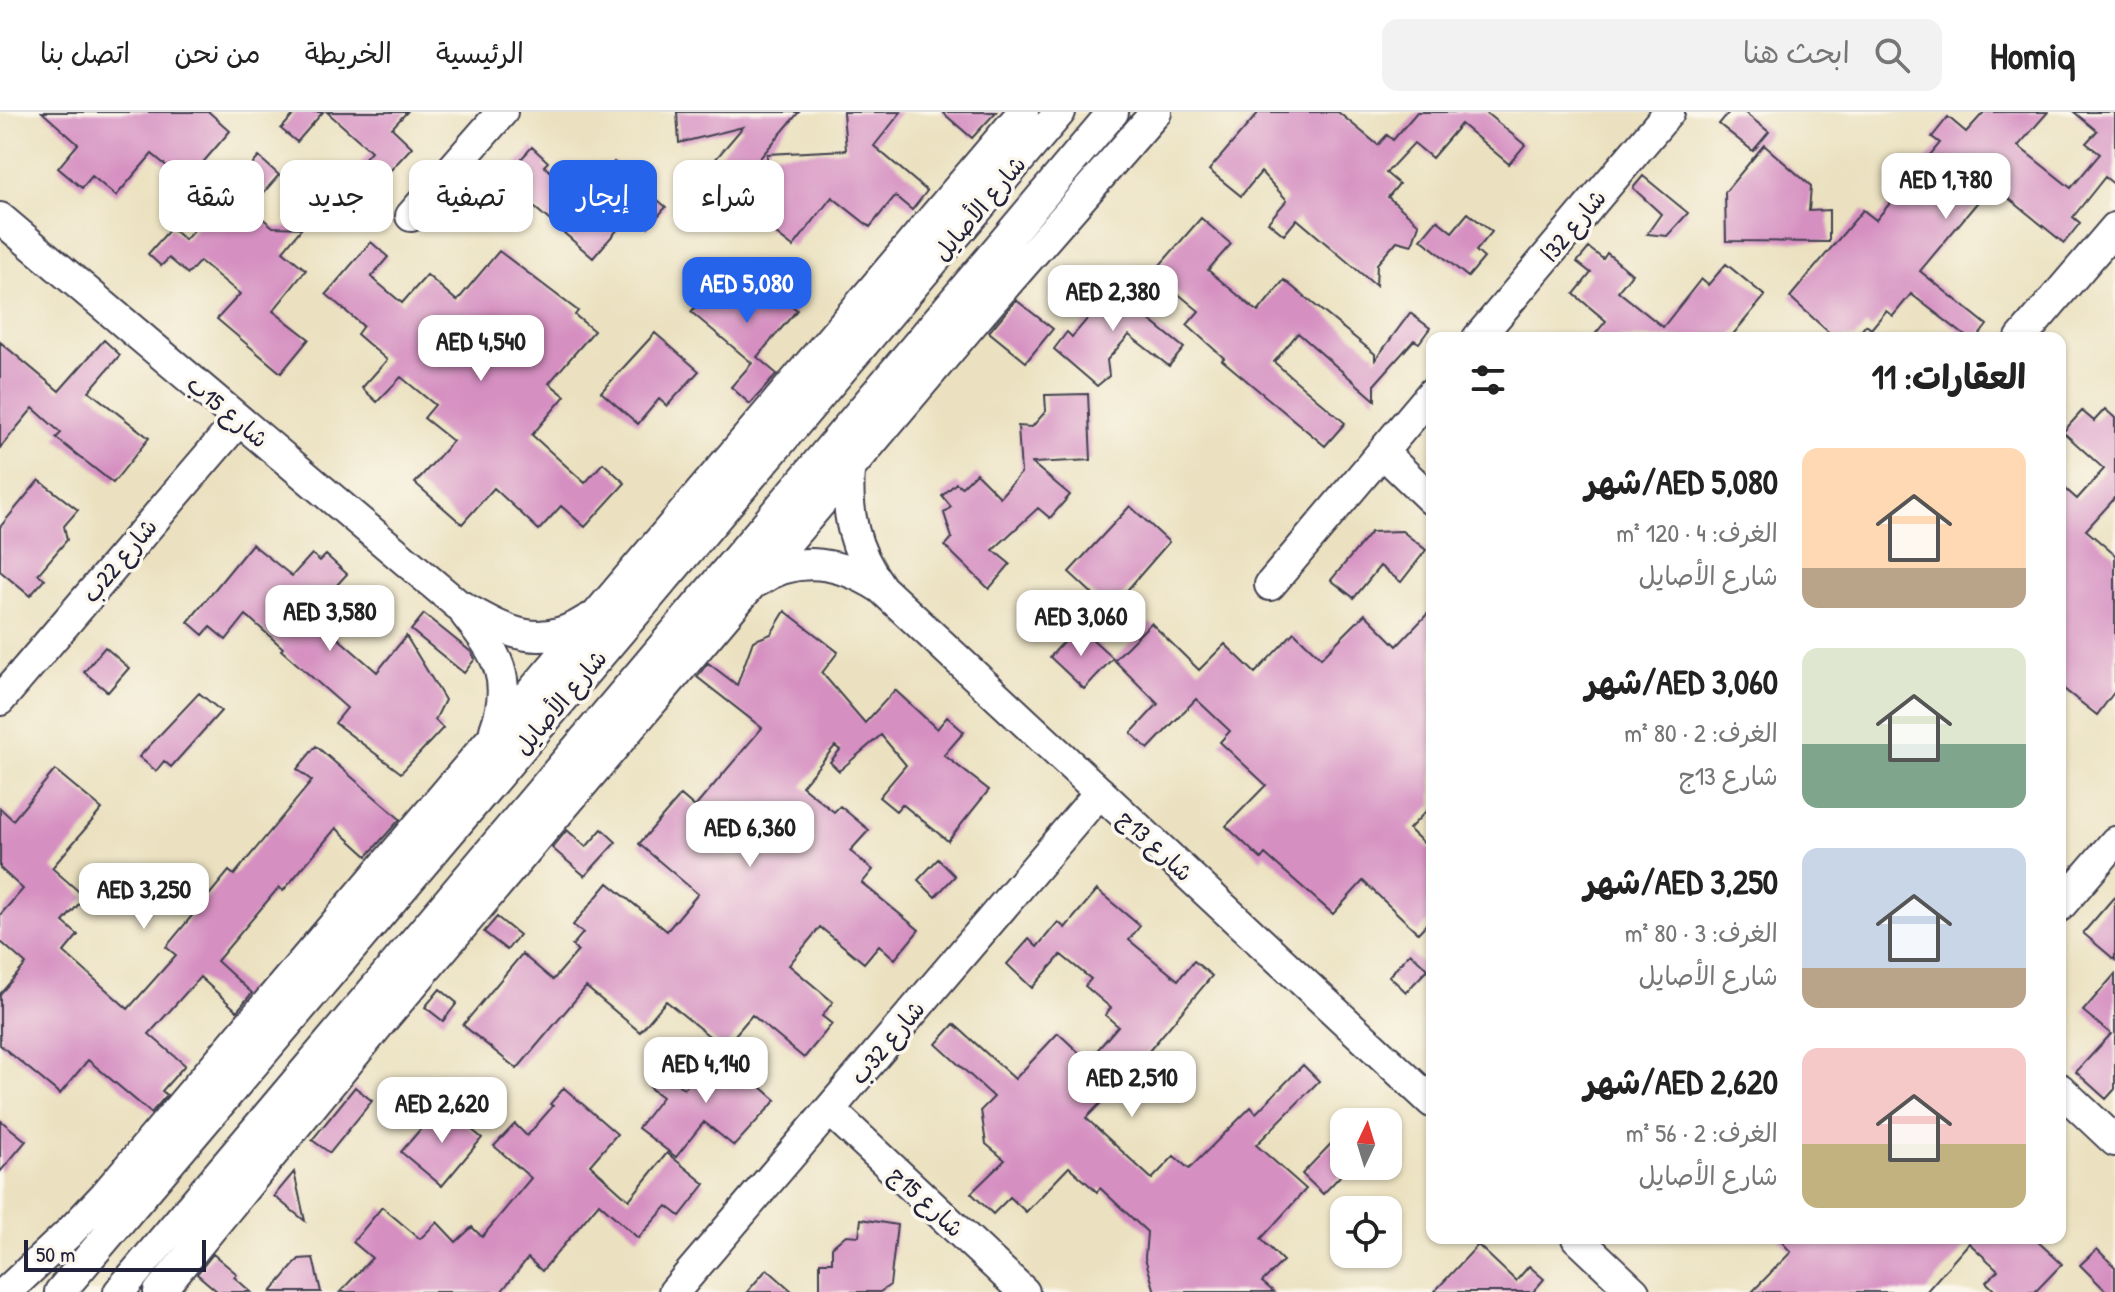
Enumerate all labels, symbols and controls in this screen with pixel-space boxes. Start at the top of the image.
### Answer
search box [1382,19,1942,91]
text: Homiq [1990,29,2075,81]
text: ابحث هنا [1743,32,1850,72]
icon: search [1870,33,1914,77]
text: اتصل بنا [40,34,130,72]
text: من نحن [174,34,261,72]
text: الخريطة [305,34,392,72]
text: الرئيسية [436,34,524,72]
street label: شارع الأصايل [925,148,1034,269]
pin: AED 1,780 [1854,153,2038,221]
chip: شقة [159,160,264,232]
chip: جديد [280,160,393,232]
chip: تصفية [409,160,533,232]
chip: إيجار [549,160,657,232]
chip: شراء [673,160,784,232]
text: AED 1,780 [1900,161,1992,196]
street label: شارع 32ا [1533,182,1614,269]
pin: AED 5,080 [655,257,839,325]
text: AED 5,080 [700,265,794,300]
pin: AED 2,380 [1021,265,1205,333]
text: AED 2,380 [1066,273,1160,308]
pin: AED 4,540 [389,315,573,383]
text: AED 4,540 [436,323,526,358]
text: العقارات: 11 [1872,354,2026,400]
icon: filters [1466,358,1510,402]
street label: شارع 15ب [179,367,276,456]
text: AED 5,080/شهر [1585,459,1778,505]
icon: home [1866,480,1962,576]
street label: شارع 22ب [74,511,165,610]
text: الغرف: 4 · 120 m² [1616,515,1778,550]
text: شارع الأصايل [1639,558,1778,593]
pin: AED 3,580 [238,585,422,653]
pin: AED 3,060 [989,590,1173,658]
text: AED 3,580 [283,593,377,628]
text: AED 3,060 [1034,598,1128,633]
street label: شارع الأصايل [506,642,615,763]
text: AED 3,060/شهر [1585,659,1778,705]
icon: home [1866,680,1962,776]
text: الغرف: 2 · 80 m² [1624,715,1778,750]
text: شارع 13ج [1679,758,1778,793]
pin: AED 6,360 [658,801,842,869]
street label: شارع 13ج [1110,802,1200,889]
text: AED 6,360 [704,809,796,844]
text: AED 3,250/شهر [1584,859,1778,905]
pin: AED 3,250 [52,863,236,931]
text: AED 3,250 [97,871,191,906]
icon: home [1866,880,1962,976]
text: الغرف: 3 · 80 m² [1625,915,1778,950]
text: شارع الأصايل [1639,958,1778,993]
street label: شارع 32ب [842,993,933,1092]
pin: AED 4,140 [614,1037,798,1105]
text: AED 4,140 [662,1045,750,1080]
pin: AED 2,510 [1040,1051,1224,1119]
text: AED 2,510 [1086,1059,1178,1094]
text: AED 2,620/شهر [1584,1059,1778,1105]
pin: AED 2,620 [350,1077,534,1145]
icon: home [1866,1080,1962,1176]
text: AED 2,620 [395,1085,489,1120]
north arrow [1330,1108,1402,1180]
map controls [1330,1108,1402,1268]
text: الغرف: 2 · 56 m² [1626,1115,1778,1150]
street label: شارع 15ج [881,1158,971,1245]
text: شارع الأصايل [1639,1158,1778,1193]
button: locate [1330,1196,1402,1268]
scale bar [24,1236,206,1272]
text: 50 m [36,1239,75,1269]

